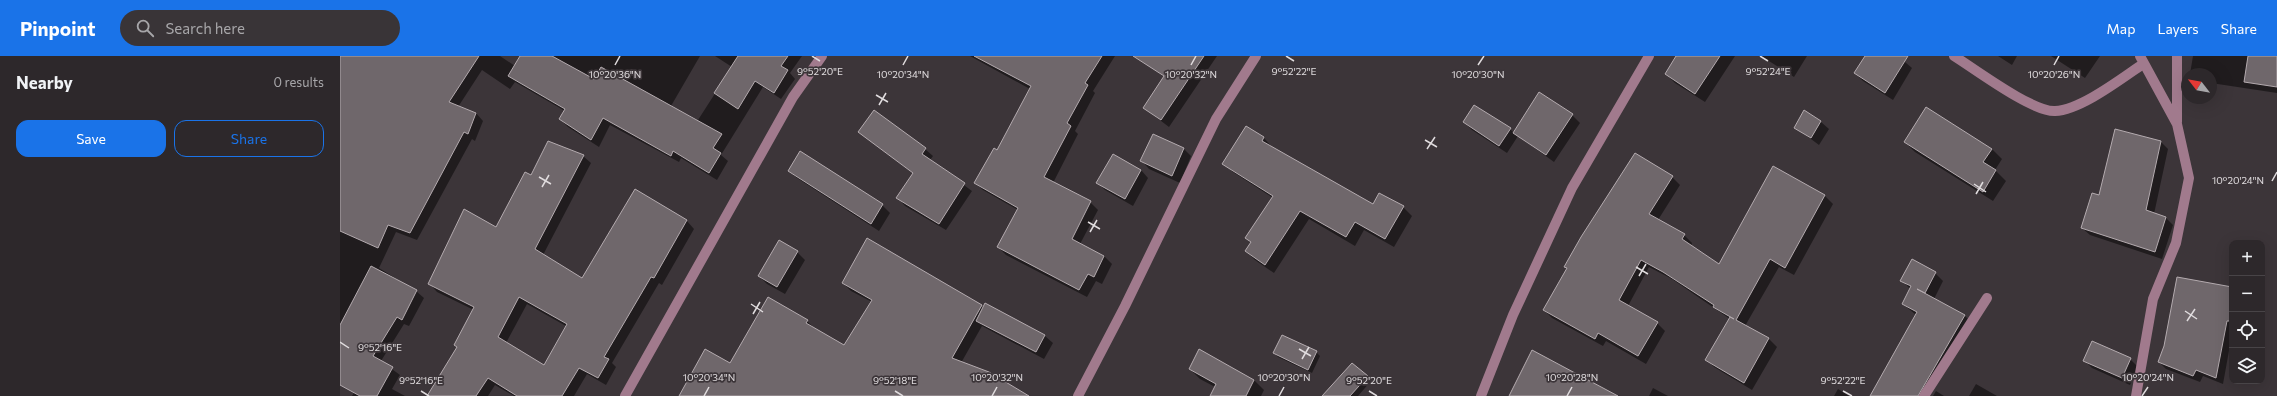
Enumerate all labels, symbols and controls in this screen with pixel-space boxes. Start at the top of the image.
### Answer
search box [120,10,400,46]
text: Pinpoint [20,17,96,40]
icon: search [134,17,156,39]
text: Search here [166,19,245,37]
text: Map [2107,20,2135,37]
text: Layers [2157,20,2199,37]
text: Share [2221,20,2257,37]
text: 9°52'20"E [797,65,843,77]
text: 9°52'22"E [1272,65,1316,77]
text: 9°52'24"E [1745,65,1791,77]
text: 10°20'36"N [589,68,641,80]
text: 10°20'34"N [877,68,929,80]
text: 10°20'32"N [1165,68,1217,80]
text: 10°20'30"N [1451,68,1505,80]
text: 10°20'26"N [2028,68,2080,80]
north arrow [2181,68,2217,104]
text: Nearby [16,72,73,93]
text: 0 results [273,74,324,90]
button: Save [16,120,166,157]
button: Share [174,120,324,157]
text: 10°20'24"N [2212,174,2264,186]
map controls [2229,240,2265,384]
button: + [2229,240,2265,276]
button: − [2229,276,2265,312]
button: locate [2229,312,2265,348]
text: 9°52'16"E [358,341,402,353]
button: layers [2229,348,2265,384]
text: 10°20'34"N [683,371,735,383]
text: 10°20'32"N [971,371,1023,383]
text: 10°20'30"N [1257,371,1311,383]
text: 10°20'28"N [1546,371,1598,383]
text: 10°20'24"N [2122,371,2174,383]
text: 9°52'16"E [399,374,443,386]
text: 9°52'18"E [873,374,917,386]
text: 9°52'20"E [1346,374,1392,386]
text: 9°52'22"E [1821,374,1865,386]

